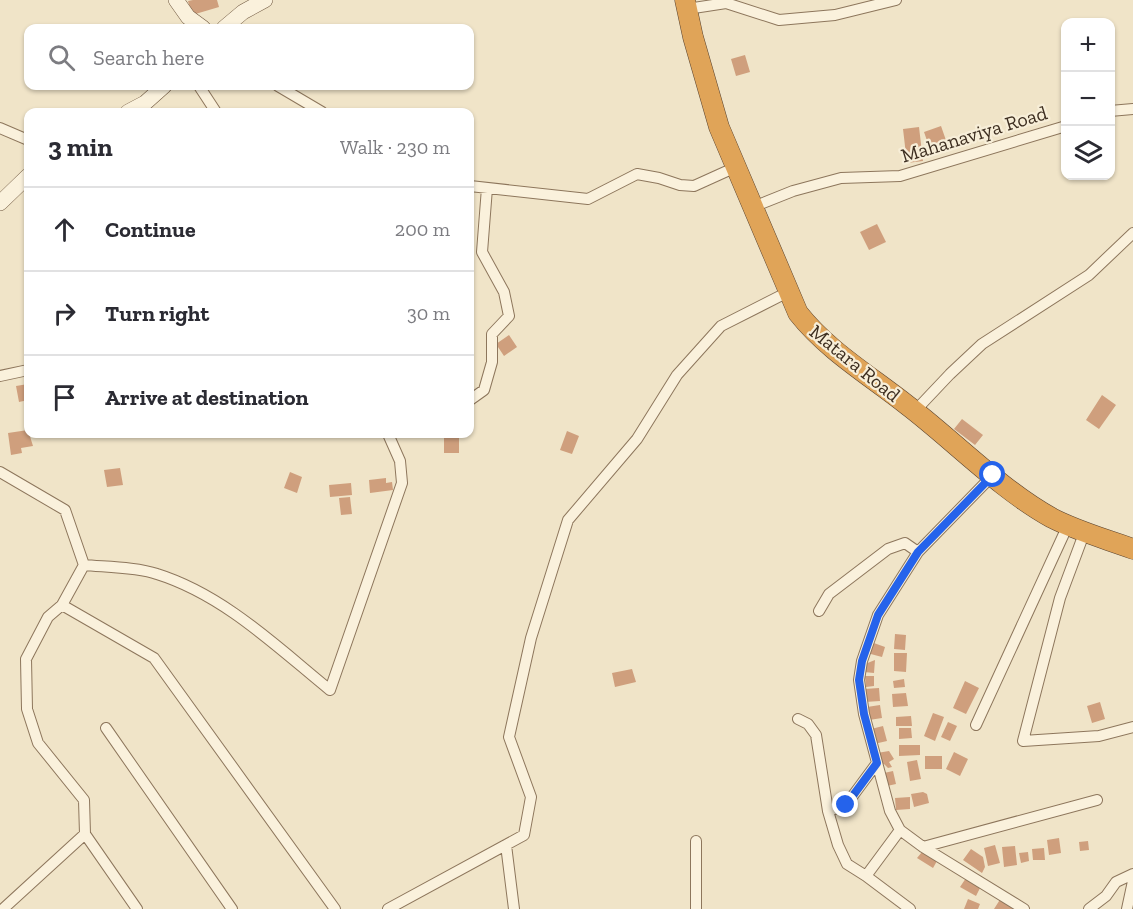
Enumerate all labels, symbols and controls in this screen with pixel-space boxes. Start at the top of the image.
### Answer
map controls [1061,18,1115,180]
button: + [1061,18,1115,72]
search box [24,24,474,90]
icon: search [45,41,78,74]
text: Search here [93,44,204,71]
button: − [1061,72,1115,126]
street label: Mahanaviya Road [898,100,1050,168]
button: layers [1061,126,1115,180]
text: 3 min [48,131,113,163]
text: Walk · 230 m [340,135,450,159]
icon: ahead [48,213,81,246]
text: Continue [105,216,196,243]
text: 200 m [395,217,450,241]
icon: right [48,297,81,330]
text: Turn right [105,300,209,327]
text: 30 m [407,301,450,325]
street label: Matara Road [805,319,905,407]
icon: arrive [48,381,81,414]
text: Arrive at destination [105,384,308,411]
route start [979,461,1005,487]
route end [832,791,858,817]

